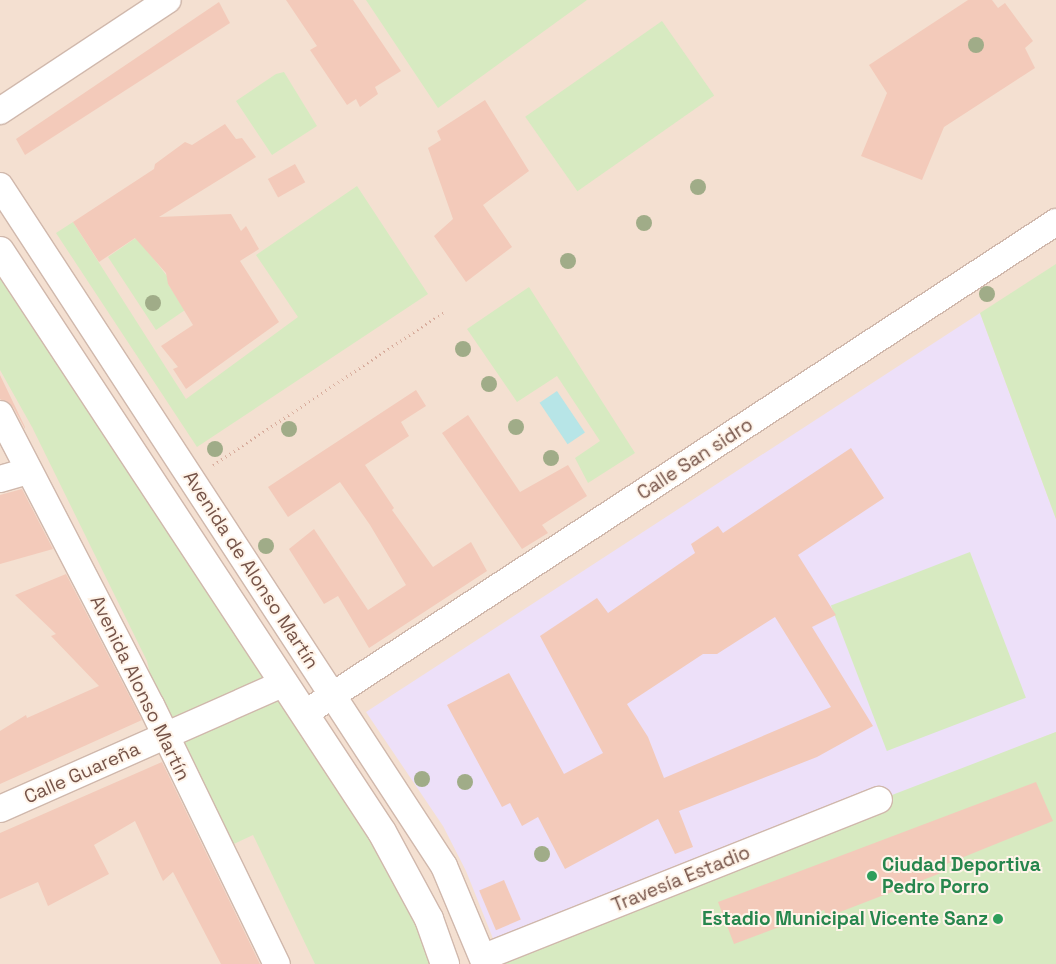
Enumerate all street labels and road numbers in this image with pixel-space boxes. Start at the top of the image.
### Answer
street label: Calle San sidro [633,413,757,505]
street label: Avenida de Alonso Martín [178,467,324,673]
street label: Avenida Alonso Martín [85,592,195,784]
street label: Calle Guareña [21,737,143,809]
street label: Travesía Estadio [609,841,753,917]

